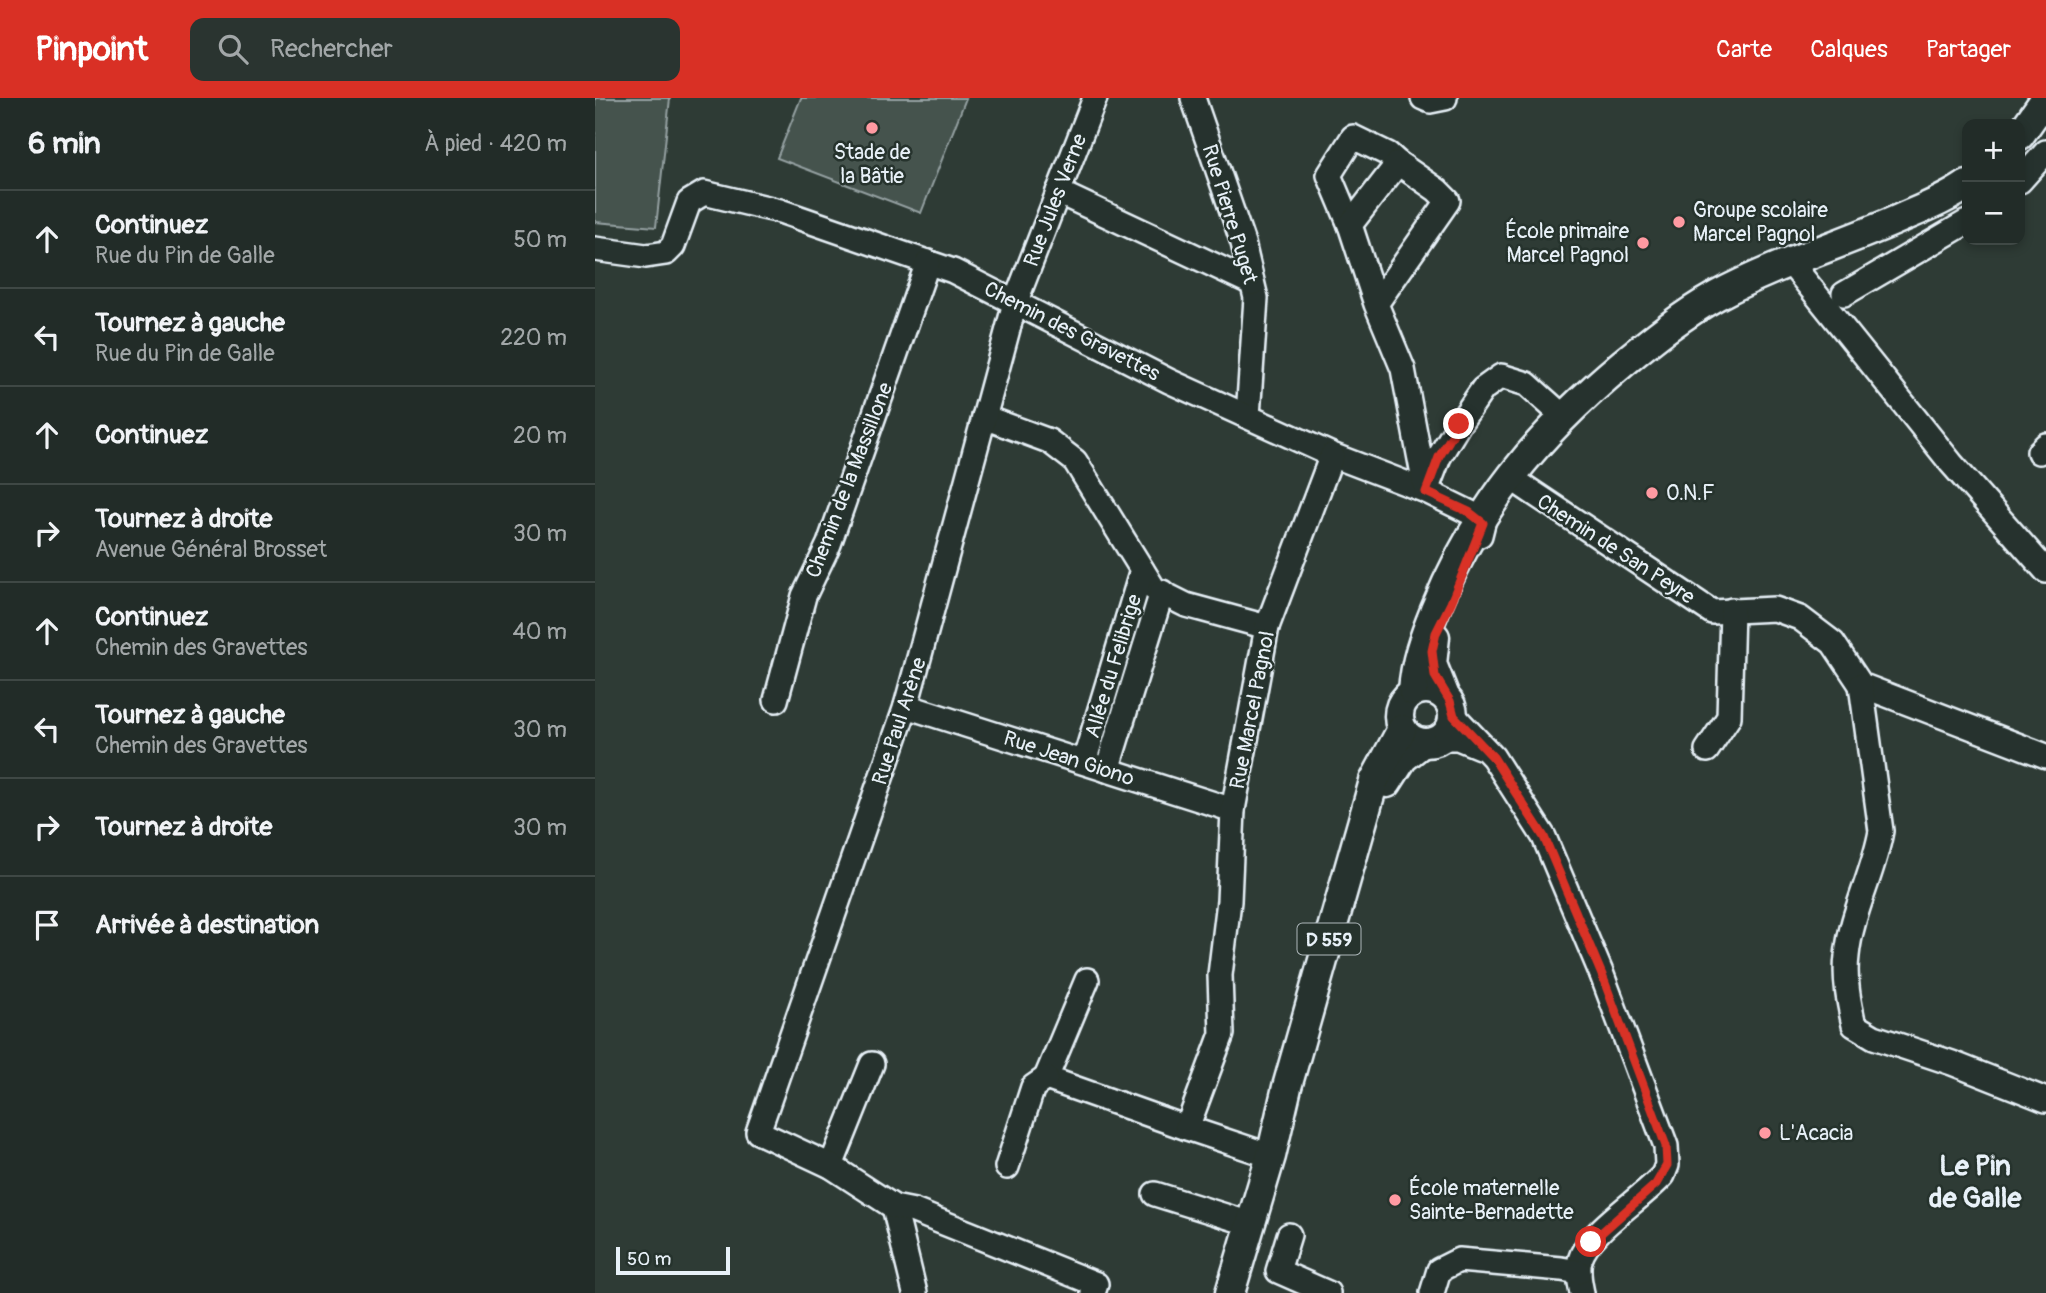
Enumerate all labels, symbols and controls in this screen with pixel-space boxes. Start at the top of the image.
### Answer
search box [190,18,680,81]
text: Pinpoint [35,29,148,70]
icon: search [214,30,252,68]
text: Rechercher [270,33,393,65]
text: Carte [1716,35,1772,64]
text: Calques [1810,35,1888,64]
text: Partager [1926,35,2011,64]
map controls [1962,119,2025,245]
button: + [1962,119,2025,182]
marker: Stade de la Bâtie [864,120,880,136]
text: 6 min [28,125,101,162]
text: À pied · 420 m [424,129,567,158]
street label: Rue Jules Verne [1018,129,1093,270]
place label: Stade de la Bâtie [834,139,911,190]
street label: Rue Pierre Puget [1196,141,1264,288]
button: − [1962,182,2025,245]
place label: Groupe scolaire Marcel Pagnol [1693,197,1829,248]
text: Continuez [95,209,208,241]
marker: Groupe scolaire Marcel Pagnol [1671,214,1687,230]
place label: École primaire Marcel Pagnol [1505,218,1630,269]
icon: ahead [28,220,66,258]
text: 50 m [513,225,567,254]
marker: École primaire Marcel Pagnol [1635,235,1651,251]
text: Rue du Pin de Galle [95,241,275,270]
street label: Chemin des Gravettes [979,275,1165,388]
text: Tournez à gauche [95,307,285,339]
icon: left [28,318,66,356]
text: 220 m [500,323,567,352]
text: Rue du Pin de Galle [95,339,275,368]
street label: Chemin de la Massillone [800,378,899,582]
route end [1443,408,1474,439]
icon: ahead [28,416,66,454]
text: Continuez [95,419,208,451]
text: 20 m [513,421,567,450]
place label: O.N.F [1666,480,1715,507]
marker: O.N.F [1644,485,1660,501]
street label: Chemin de San Peyre [1532,488,1700,611]
text: Tournez à droite [95,503,272,535]
icon: right [28,514,66,552]
text: 30 m [513,519,567,548]
text: Avenue Général Brosset [95,535,327,564]
street label: Allée du Felibrige [1079,590,1148,741]
text: Continuez [95,601,208,633]
icon: ahead [28,612,66,650]
text: 40 m [513,617,567,646]
street label: Rue Marcel Pagnol [1224,629,1281,791]
text: Chemin des Gravettes [95,633,308,662]
street label: Rue Paul Arène [866,653,933,788]
text: Tournez à gauche [95,699,285,731]
icon: left [28,710,66,748]
text: 30 m [513,715,567,744]
street label: Rue Jean Giono [1000,725,1138,792]
text: Chemin des Gravettes [95,731,308,760]
icon: right [28,808,66,846]
text: Tournez à droite [95,811,272,843]
text: 30 m [513,813,567,842]
icon: arrive [28,906,66,944]
text: Arrivée à destination [95,909,319,941]
road number: D 559 [1297,924,1361,954]
place label: L'Acacia [1779,1120,1853,1147]
marker: L'Acacia [1757,1125,1773,1141]
district label: Le Pin de Galle [1929,1149,2022,1216]
place label: École maternelle Sainte-Bernadette [1409,1175,1574,1226]
marker: École maternelle Sainte-Bernadette [1387,1192,1403,1208]
route start [1575,1226,1606,1257]
scale bar [616,1244,730,1276]
text: 50 m [627,1247,671,1271]

